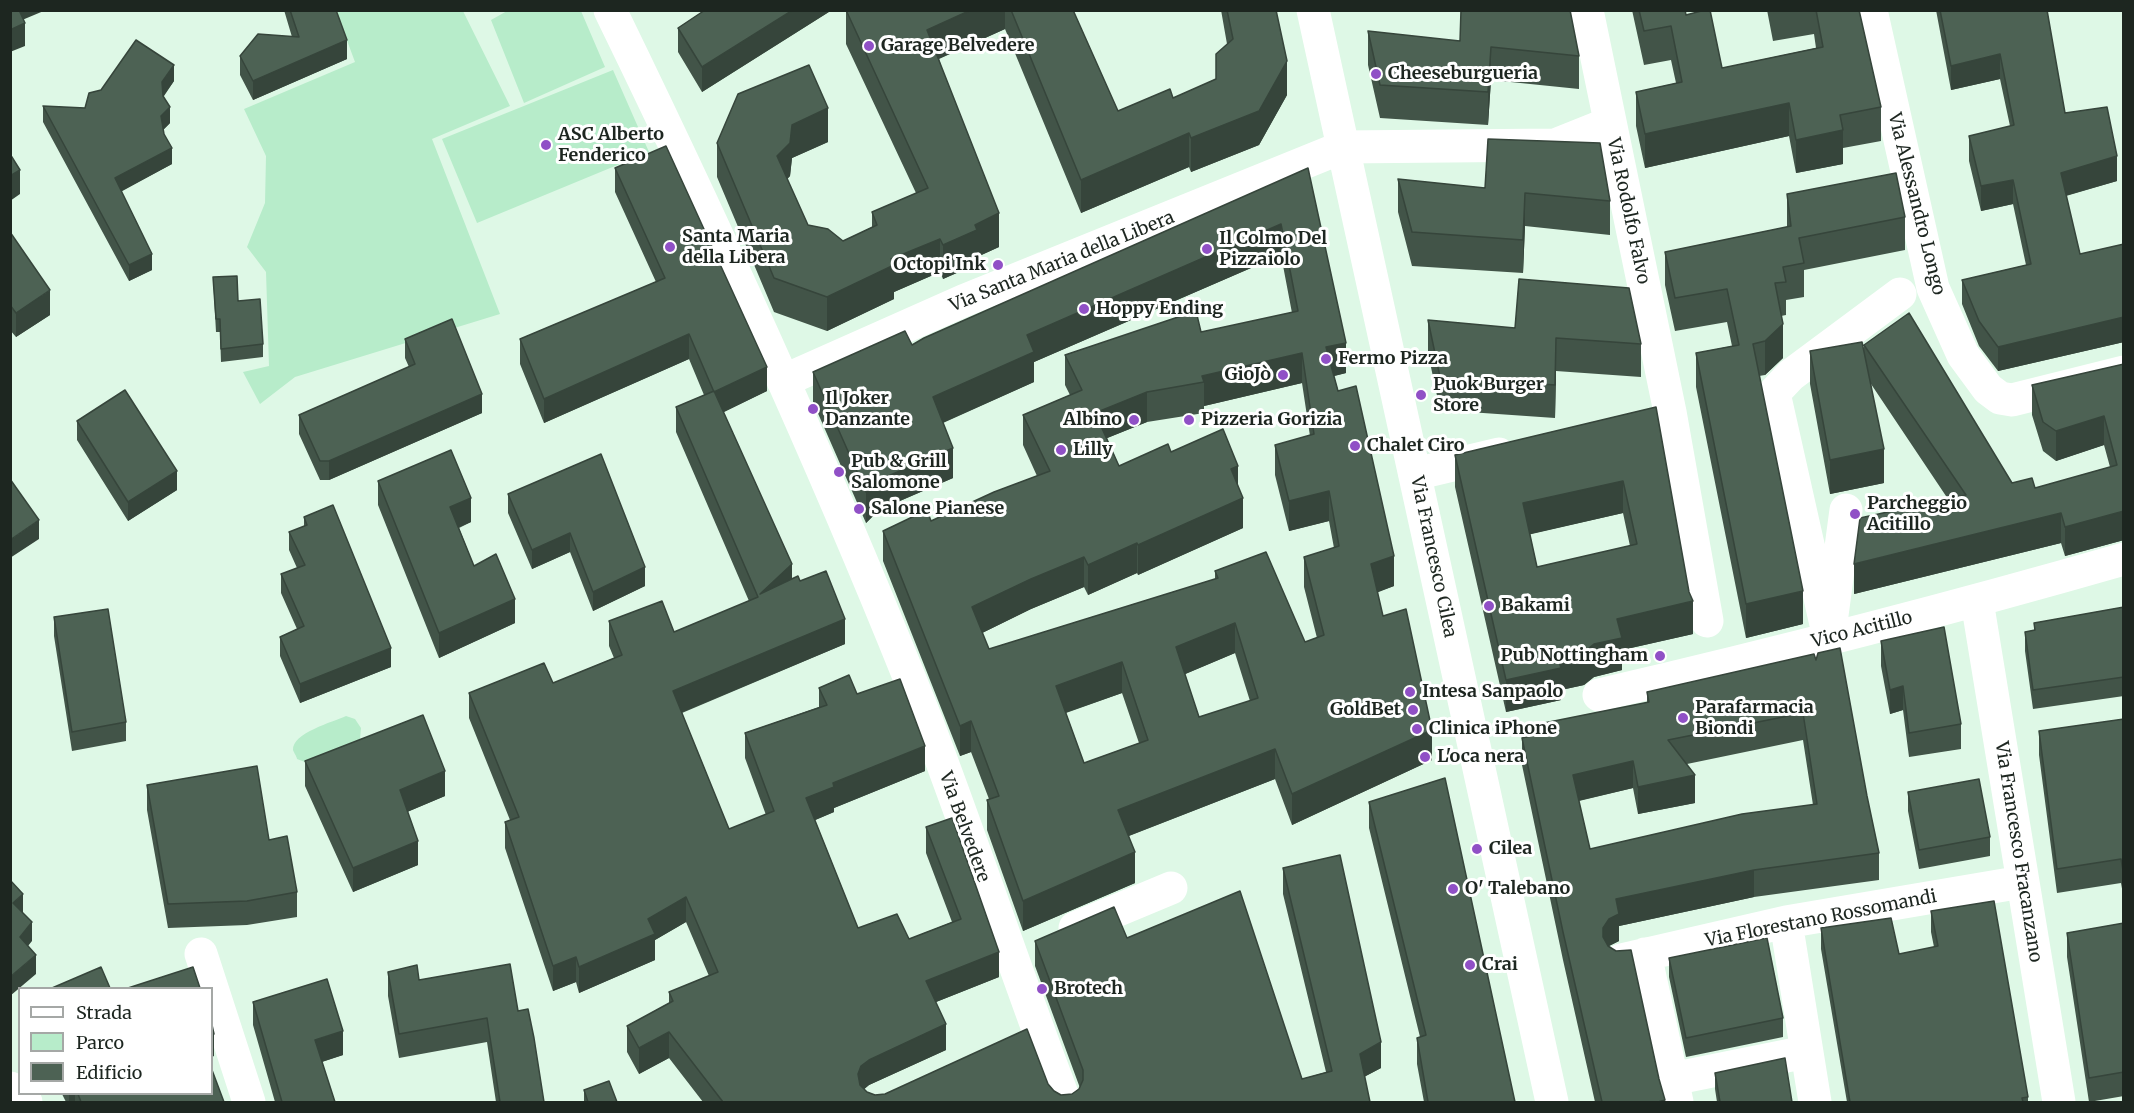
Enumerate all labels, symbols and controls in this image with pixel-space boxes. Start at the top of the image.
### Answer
place label: Garage Belvedere [881,35,1035,57]
marker: Garage Belvedere [862,39,876,53]
place label: Cheeseburgueria [1388,63,1538,85]
marker: Cheeseburgueria [1369,67,1383,81]
street label: Via Alessandro Longo [1883,111,1949,297]
place label: ASC Alberto Fenderico [558,124,664,166]
street label: Via Rodolfo Falvo [1602,136,1654,286]
marker: ASC Alberto Fenderico [539,138,553,152]
street label: Via Santa Maria della Libera [946,207,1178,317]
place label: Santa Maria della Libera [682,226,790,268]
place label: Il Colmo Del Pizzaiolo [1219,228,1327,270]
marker: Santa Maria della Libera [663,240,677,254]
marker: Il Colmo Del Pizzaiolo [1200,242,1214,256]
place label: Octopi Ink [893,254,986,276]
marker: Octopi Ink [991,258,1005,272]
place label: Hoppy Ending [1096,298,1223,320]
marker: Hoppy Ending [1077,302,1091,316]
place label: Fermo Pizza [1338,348,1448,370]
marker: Fermo Pizza [1319,352,1333,366]
place label: GioJò [1225,364,1271,386]
marker: GioJò [1276,368,1290,382]
place label: Puok Burger Store [1433,374,1544,416]
place label: Il Joker Danzante [825,388,910,430]
marker: Puok Burger Store [1414,388,1428,402]
marker: Il Joker Danzante [806,402,820,416]
place label: Albino [1063,409,1122,431]
place label: Pizzeria Gorizia [1201,409,1342,431]
marker: Albino [1127,413,1141,427]
marker: Pizzeria Gorizia [1182,413,1196,427]
place label: Chalet Ciro [1367,435,1465,457]
place label: Lilly [1073,439,1113,461]
marker: Chalet Ciro [1348,439,1362,453]
marker: Lilly [1054,443,1068,457]
place label: Pub & Grill Salomone [851,451,947,494]
marker: Pub & Grill Salomone [832,465,846,479]
street label: Via Francesco Cilea [1405,474,1461,640]
place label: Parcheggio Acitillo [1867,493,1967,536]
place label: Salone Pianese [871,498,1004,520]
marker: Salone Pianese [852,502,866,516]
marker: Parcheggio Acitillo [1848,507,1862,521]
place label: Bakami [1501,595,1570,617]
marker: Bakami [1482,599,1496,613]
street label: Vico Acitillo [1809,607,1915,653]
place label: Pub Nottingham [1501,645,1648,667]
marker: Pub Nottingham [1653,649,1667,663]
place label: Intesa Sanpaolo [1422,681,1563,703]
marker: Intesa Sanpaolo [1403,685,1417,699]
place label: Parafarmacia Biondi [1695,697,1814,740]
place label: GoldBet [1330,699,1401,721]
marker: GoldBet [1406,703,1420,717]
marker: Parafarmacia Biondi [1676,711,1690,725]
place label: Clinica iPhone [1429,718,1557,740]
marker: Clinica iPhone [1410,722,1424,736]
street label: Via Francesco Fracanzano [1990,740,2046,964]
place label: L'oca nera [1437,746,1524,768]
marker: L'oca nera [1418,750,1432,764]
street label: Via Belvedere [934,769,994,885]
place label: Cilea [1489,838,1532,860]
marker: Cilea [1470,842,1484,856]
place label: O' Talebano [1465,878,1570,900]
marker: O' Talebano [1446,882,1460,896]
street label: Via Florestano Rossomandi [1703,886,1939,952]
place label: Crai [1482,954,1518,976]
marker: Crai [1463,958,1477,972]
place label: Brotech [1054,978,1123,1000]
marker: Brotech [1035,982,1049,996]
legend [18,987,213,1095]
text: Strada [76,1001,132,1024]
text: Parco [76,1031,124,1054]
text: Edificio [76,1061,142,1084]

